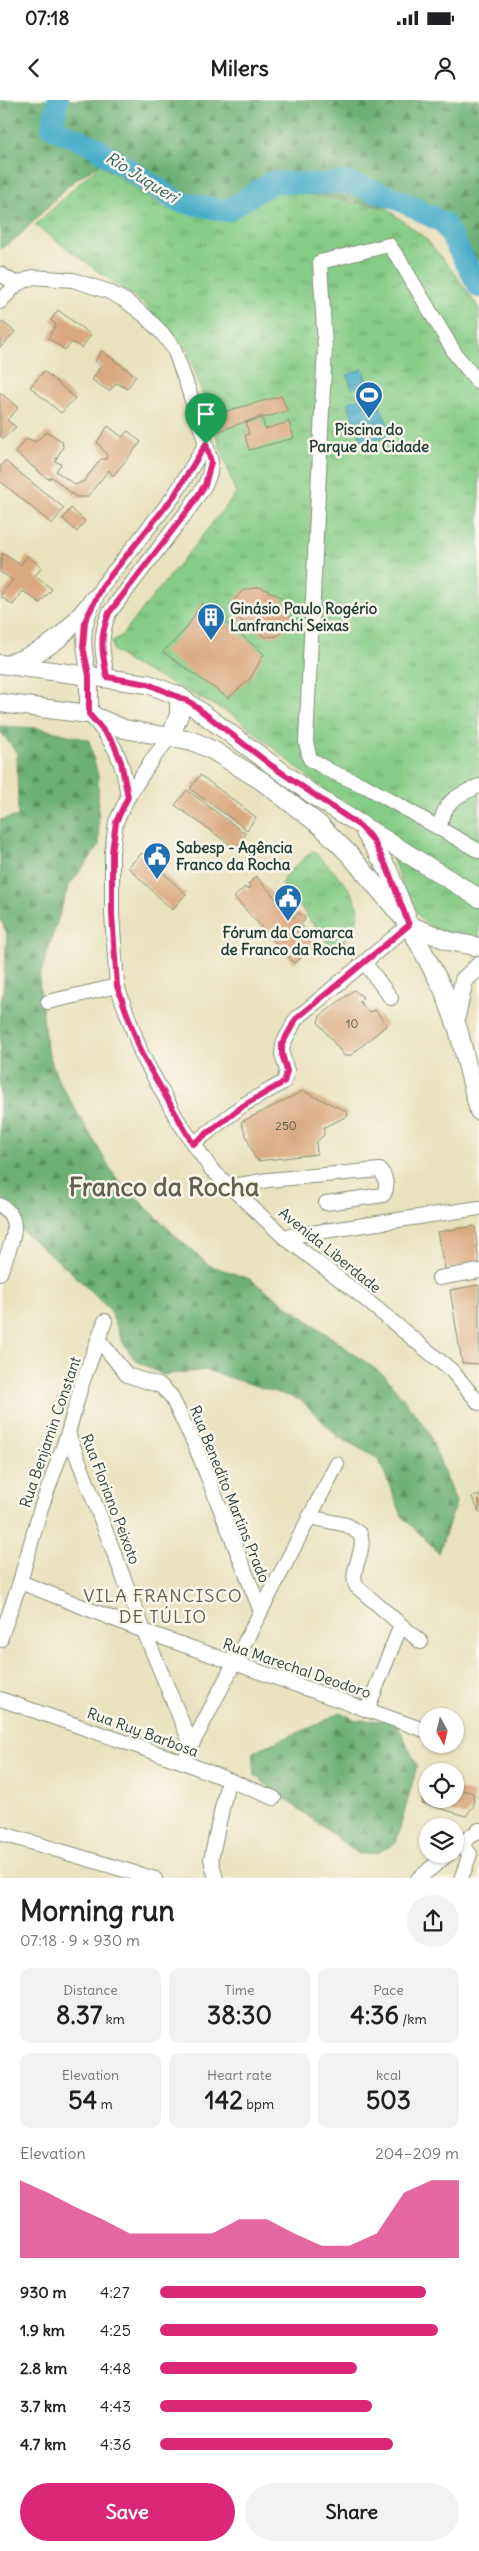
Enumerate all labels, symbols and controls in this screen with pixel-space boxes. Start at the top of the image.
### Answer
text: 07:18 [25,6,69,30]
icon: back [20,54,48,82]
text: Milers [210,54,269,82]
icon: person [431,54,459,82]
water label: Rio Juqueri [102,147,184,208]
sports icon: Piscina do Parque da Cidade [354,380,384,419]
pin [185,393,227,444]
icon: arrive [192,400,220,428]
place label: Piscina do Parque da Cidade [309,420,429,457]
place label: Ginásio Paulo Rogério Lanfranchi Seixas [230,599,378,635]
building icon: Ginásio Paulo Rogério Lanfranchi Seixas [196,602,226,641]
place label: Sabesp - Agência Franco da Rocha [176,838,293,874]
public building icon: Sabesp - Agência Franco da Rocha [142,841,172,880]
public building icon: Fórum da Comarca de Franco da Rocha [273,883,303,922]
place label: Fórum da Comarca de Franco da Rocha [221,923,356,959]
house number: 10 [346,1016,358,1031]
house number: 250 [275,1118,297,1133]
district label: Franco da Rocha [69,1171,259,1203]
street label: Avenida Liberdade [275,1203,385,1297]
street label: Rua Benjamin Constant [15,1354,85,1510]
street label: Rua Benedito Martins Prado [186,1403,274,1585]
street label: Rua Floriano Peixoto [77,1431,145,1567]
district label: VILA FRANCISCO DE TÚLIO [83,1584,243,1628]
street label: Rua Marechal Deodoro [220,1634,374,1702]
street label: Rua Ruy Barbosa [85,1703,202,1761]
north arrow [419,1708,464,1752]
map controls [419,1708,464,1863]
button: locate [419,1763,464,1808]
button: layers [419,1818,464,1863]
text: Morning run [20,1893,175,1929]
button: share [407,1895,459,1947]
text: 07:18 · 9 × 930 m [20,1930,140,1950]
text: Distance [63,1981,118,1999]
text: Time [224,1981,255,1999]
text: Pace [373,1981,404,1999]
text: 8.37 [56,1999,102,2031]
text: 38:30 [207,1999,272,2031]
text: 4:36 [350,1999,399,2031]
text: km [102,2010,125,2028]
text: /km [399,2010,427,2028]
text: Elevation [62,2066,119,2084]
text: Heart rate [207,2066,272,2084]
text: kcal [376,2066,401,2084]
text: 54 [68,2084,97,2116]
text: 142 [205,2084,243,2116]
text: 503 [366,2084,411,2116]
text: m [97,2095,113,2113]
text: bpm [243,2095,274,2113]
text: Elevation [20,2143,86,2163]
text: 204–209 m [375,2143,459,2163]
text: 930 m [20,2282,67,2302]
text: 4:27 [100,2282,129,2302]
text: 1.9 km [20,2320,65,2340]
text: 4:25 [100,2320,131,2340]
text: 2.8 km [20,2358,67,2378]
text: 4:48 [100,2358,131,2378]
text: 3.7 km [20,2396,66,2416]
text: 4:43 [100,2396,131,2416]
text: 4.7 km [20,2434,66,2454]
text: 4:36 [100,2434,131,2454]
button: Save [20,2483,235,2541]
button: Share [245,2483,459,2541]

